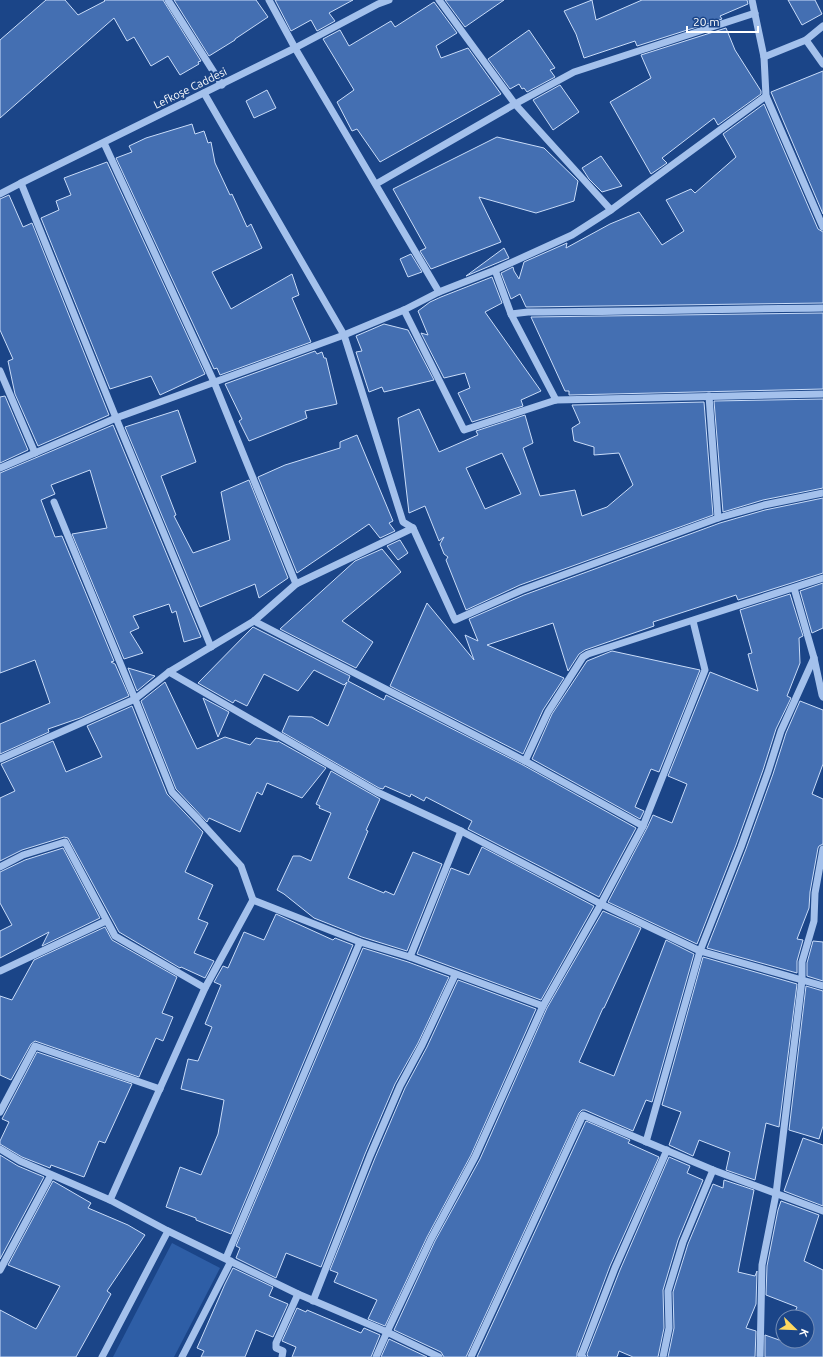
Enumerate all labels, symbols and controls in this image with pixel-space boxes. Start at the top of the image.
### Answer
scale bar [687,8,758,34]
text: 20 m [693,15,720,28]
street label: Lefkoşe Caddesi [152,65,228,111]
north arrow [775,1309,815,1349]
text: K [797,1327,811,1339]

